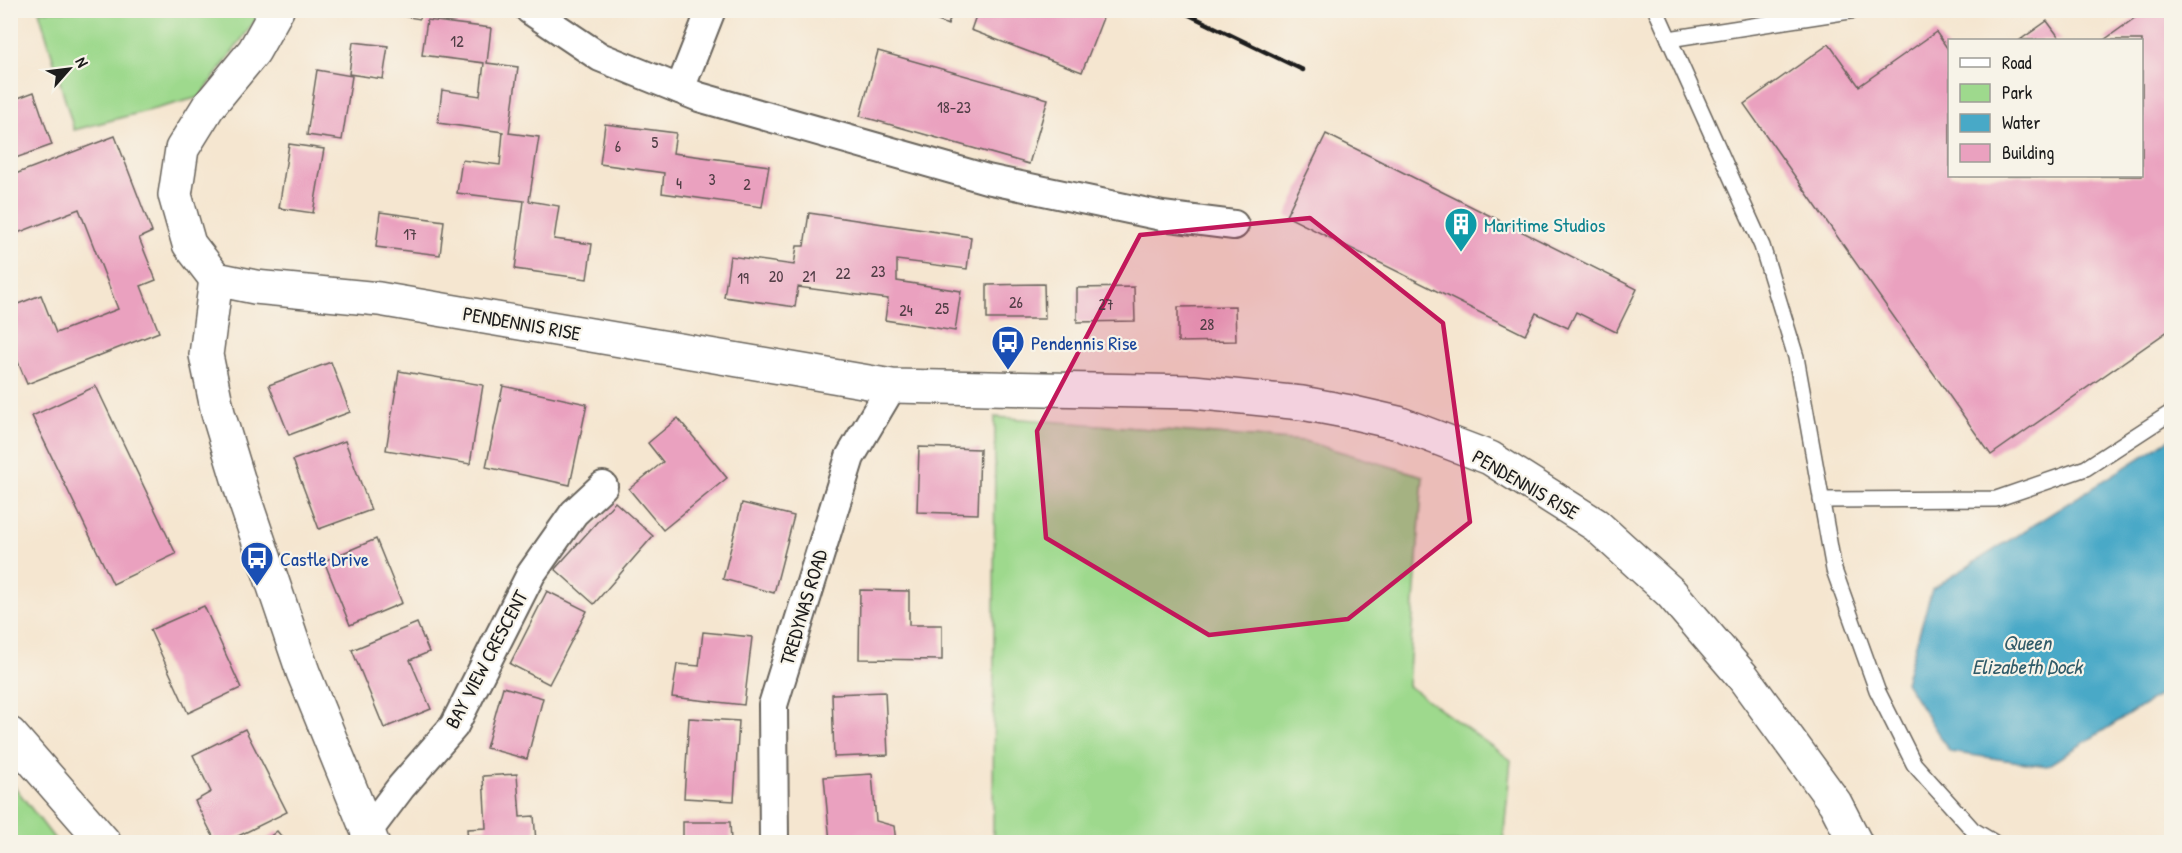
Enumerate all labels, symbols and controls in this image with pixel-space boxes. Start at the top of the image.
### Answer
house number: 12 [450,30,464,52]
north arrow [39,39,99,99]
legend [1948,39,2143,177]
text: Road [2002,50,2032,75]
text: N [71,53,94,71]
text: Park [2002,80,2033,105]
house number: 18-23 [937,96,971,118]
text: Water [2002,110,2040,135]
house number: 5 [652,131,659,153]
house number: 6 [615,135,621,157]
text: Building [2002,140,2054,165]
house number: 3 [708,168,716,190]
house number: 4 [676,172,682,194]
house number: 2 [743,173,751,195]
building icon: Maritime Studios [1443,206,1479,253]
place label: Maritime Studios [1484,211,1606,238]
house number: 17 [403,223,417,245]
house number: 23 [871,260,885,282]
house number: 22 [836,262,851,284]
house number: 20 [769,265,783,287]
house number: 21 [802,265,816,287]
house number: 19 [737,267,749,289]
house number: 26 [1009,291,1023,313]
house number: 27 [1098,293,1114,315]
house number: 25 [935,297,949,319]
street label: PENDENNIS RISE [461,299,583,347]
house number: 24 [899,299,913,321]
house number: 28 [1200,313,1214,335]
bus stop icon: Pendennis Rise [990,324,1026,371]
place label: Pendennis Rise [1031,329,1137,356]
street label: PENDENNIS RISE [1468,443,1584,526]
bus stop icon: Castle Drive [239,540,275,587]
place label: Castle Drive [280,545,369,572]
street label: TREDYNAS ROAD [773,546,833,668]
street label: BAY VIEW CRESCENT [438,585,534,733]
water label: Queen Elizabeth Dock [1972,628,2084,681]

